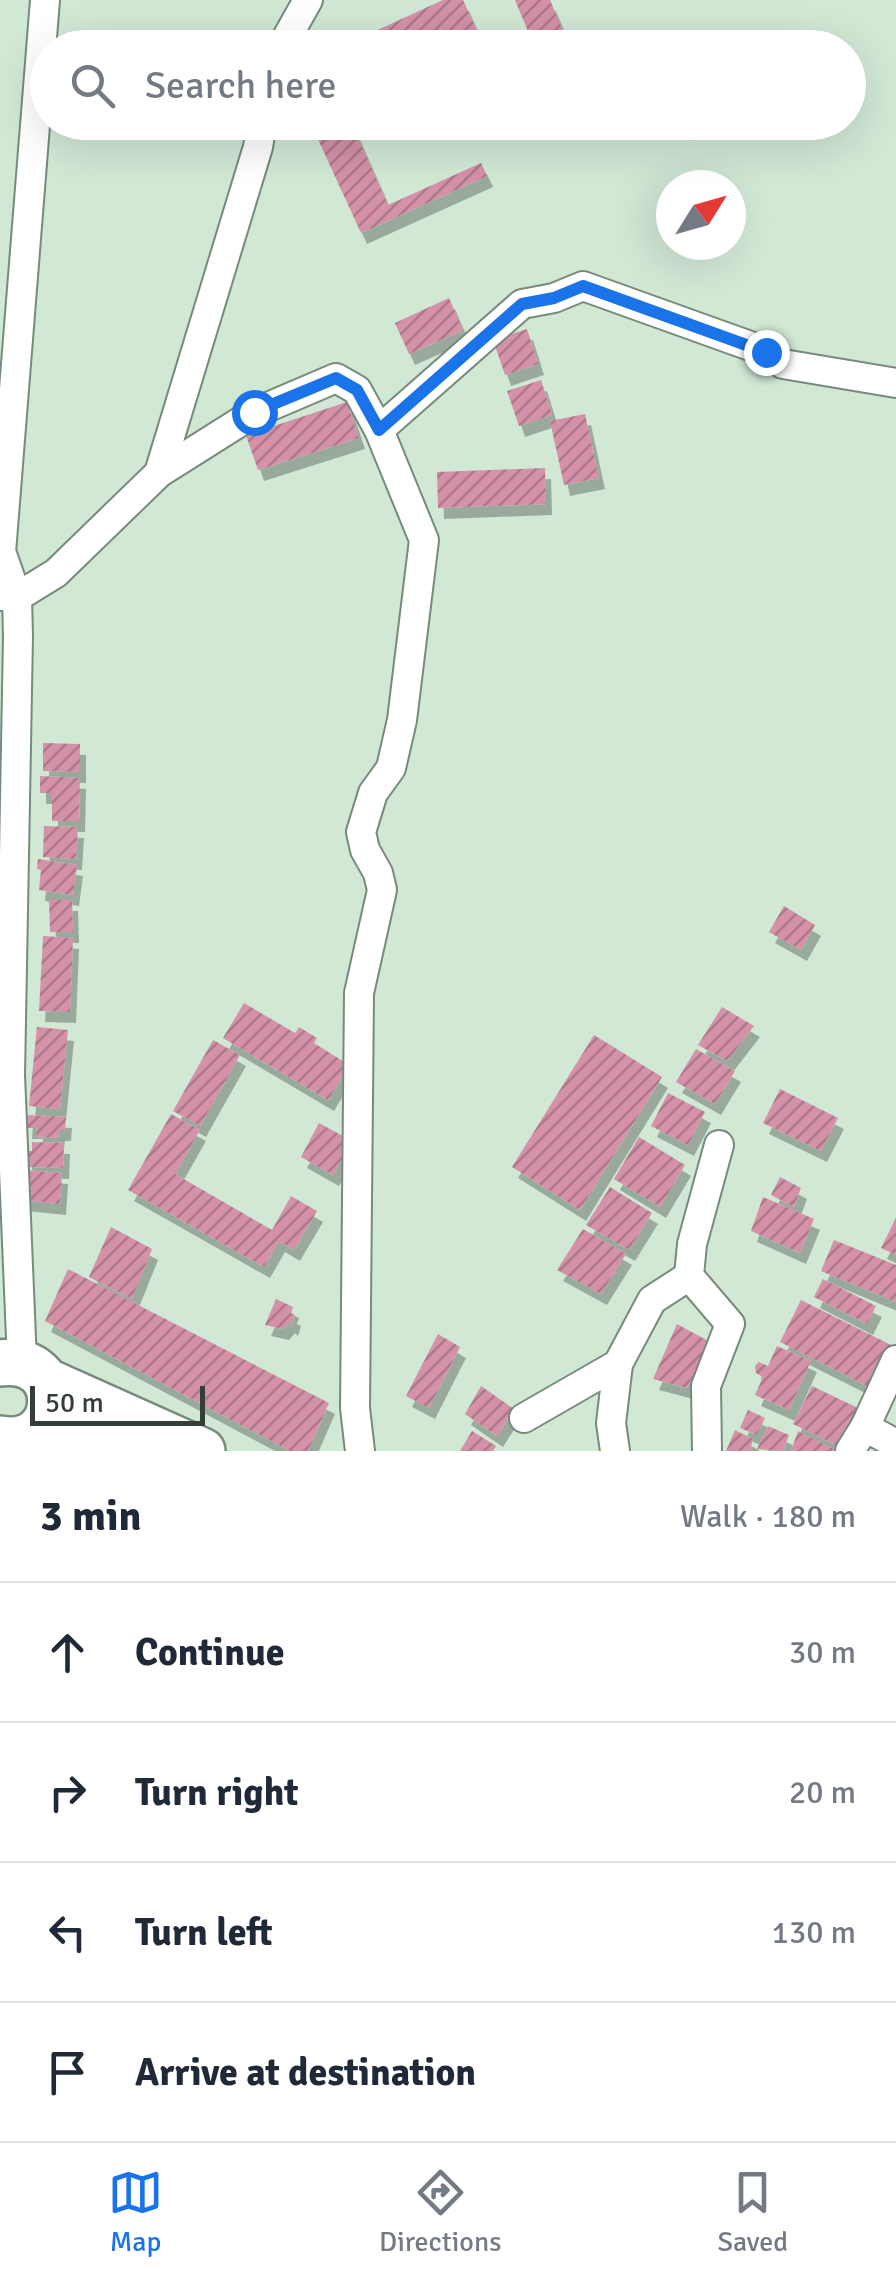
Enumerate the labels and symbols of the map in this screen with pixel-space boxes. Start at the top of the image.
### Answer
north arrow [656,170,746,260]
route end [744,330,790,376]
route start [232,390,278,436]
scale bar [30,1381,205,1426]

